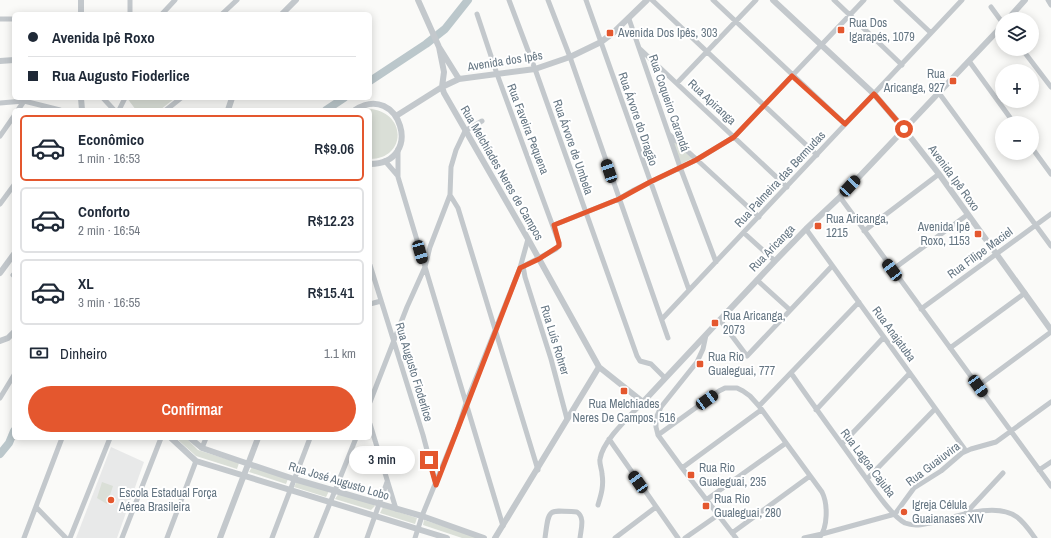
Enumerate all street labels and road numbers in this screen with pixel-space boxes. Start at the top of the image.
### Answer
street label: Avenida dos Ipês [465,47,544,75]
street label: Rua Coqueiro Carandá [645,52,693,154]
street label: Rua Árvore do Dragão [614,70,662,168]
street label: Rua Apiranga [685,76,740,129]
street label: Rua Faveira Pequena [503,81,553,177]
street label: Rua Árvore de Umbela [549,97,597,197]
street label: Rua Melchíades Neres de Campos [457,103,547,243]
street label: Rua Palmeira das Bermudas [731,127,829,231]
street label: Avenida Ipê Roxo [924,141,983,214]
street label: Rua Aricanga [746,221,799,275]
street label: Rua Filipe Maciel [944,224,1016,282]
street label: Rua Luís Rohrer [537,303,573,378]
street label: Rua Anajatuba [869,303,920,365]
street label: Rua Augusto Fioderlice [391,320,437,424]
street label: Rua Lagoa Cajuba [837,425,899,501]
street label: Rua Guaiuvira [903,438,964,490]
street label: Rua José Augusto Lobo [287,458,391,504]

